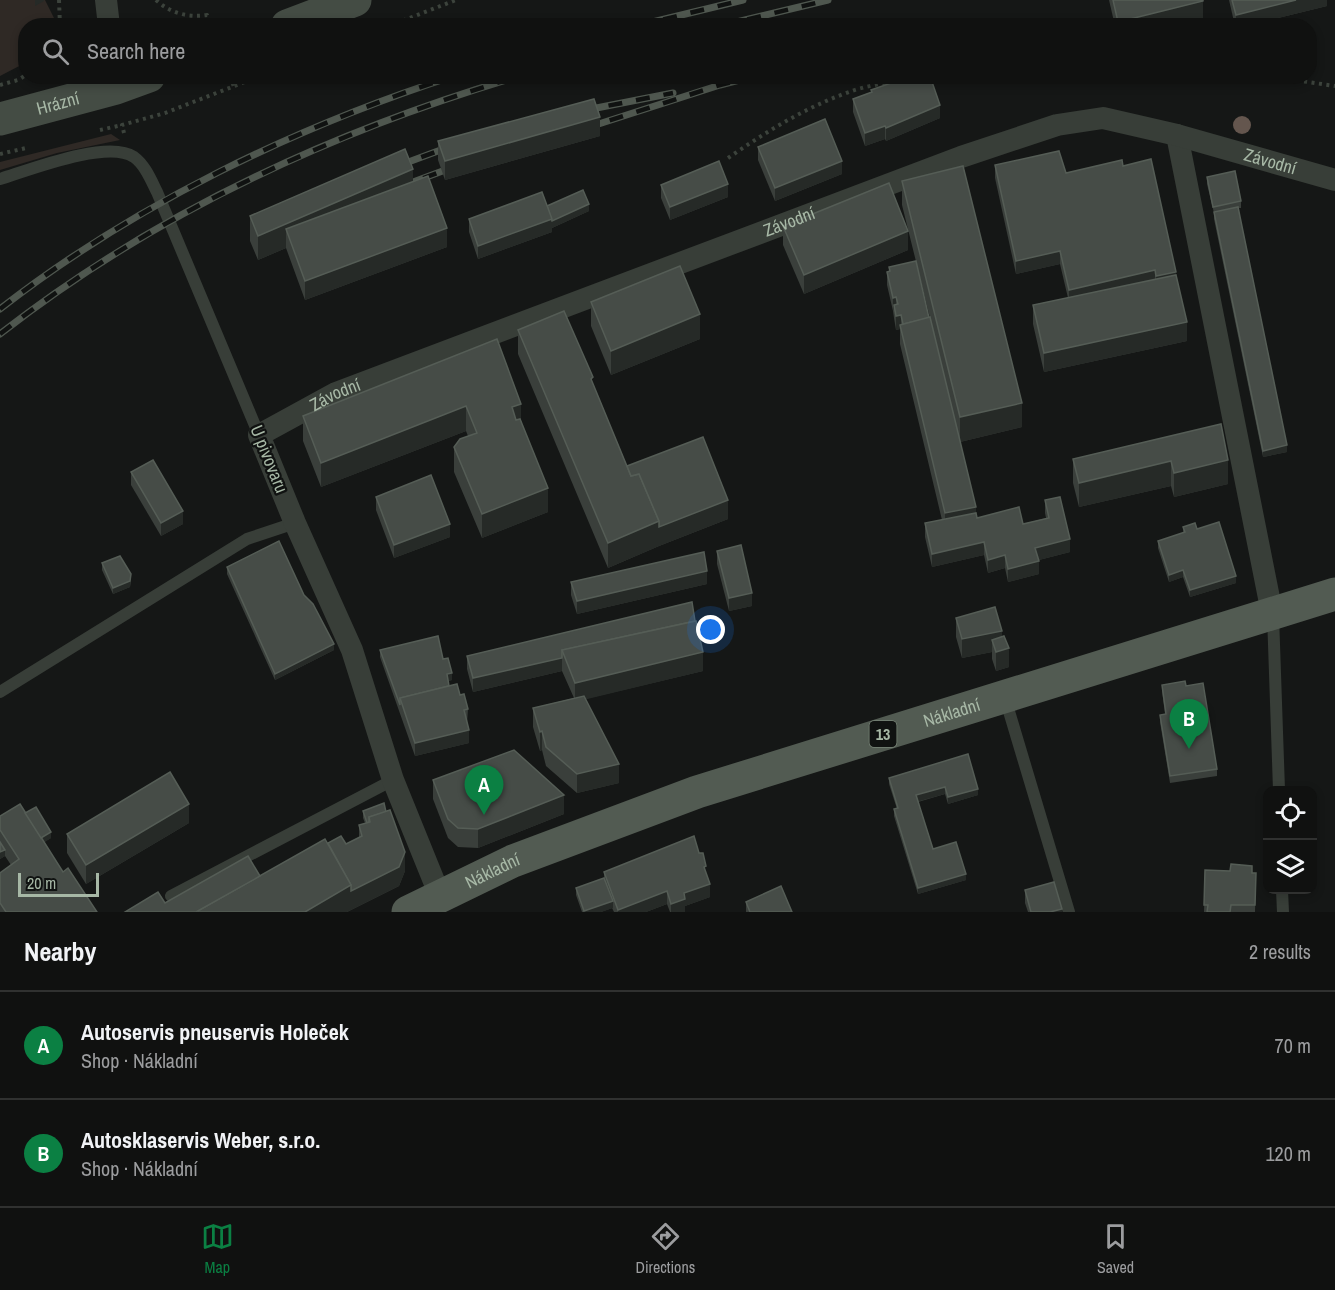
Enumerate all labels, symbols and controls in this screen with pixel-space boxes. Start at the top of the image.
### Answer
search box [18,18,1317,84]
icon: search [39,35,72,68]
text: Search here [87,36,185,66]
street label: Hrázní [34,85,83,121]
street label: Závodní [1241,142,1300,181]
street label: Závodní [760,200,819,242]
street label: Závodní [305,372,365,417]
street label: U pivovaru [245,421,294,497]
your location [696,615,725,644]
street label: Nákladní [920,692,984,733]
pin: B [1170,700,1208,749]
road number: 13 [870,721,896,747]
pin: A [464,766,504,815]
map controls [1263,786,1317,894]
button: locate [1263,786,1317,840]
button: layers [1263,840,1317,894]
street label: Nákladní [461,846,524,894]
scale bar [18,870,99,898]
text: 20 m [27,872,56,894]
text: Nearby [24,934,96,969]
text: 2 results [1249,938,1311,965]
text: Autoservis pneuservis Holeček [81,1017,349,1047]
text: A [38,1032,49,1059]
text: 70 m [1275,1032,1311,1059]
text: Shop · Nákladní [81,1047,198,1074]
text: Autosklaservis Weber, s.r.o. [81,1125,320,1155]
text: B [38,1140,49,1167]
text: 120 m [1265,1140,1311,1167]
text: Shop · Nákladní [81,1155,198,1182]
tab: Map [201,1220,234,1278]
tab: Directions [635,1220,695,1278]
tab: Saved [1097,1220,1134,1278]

